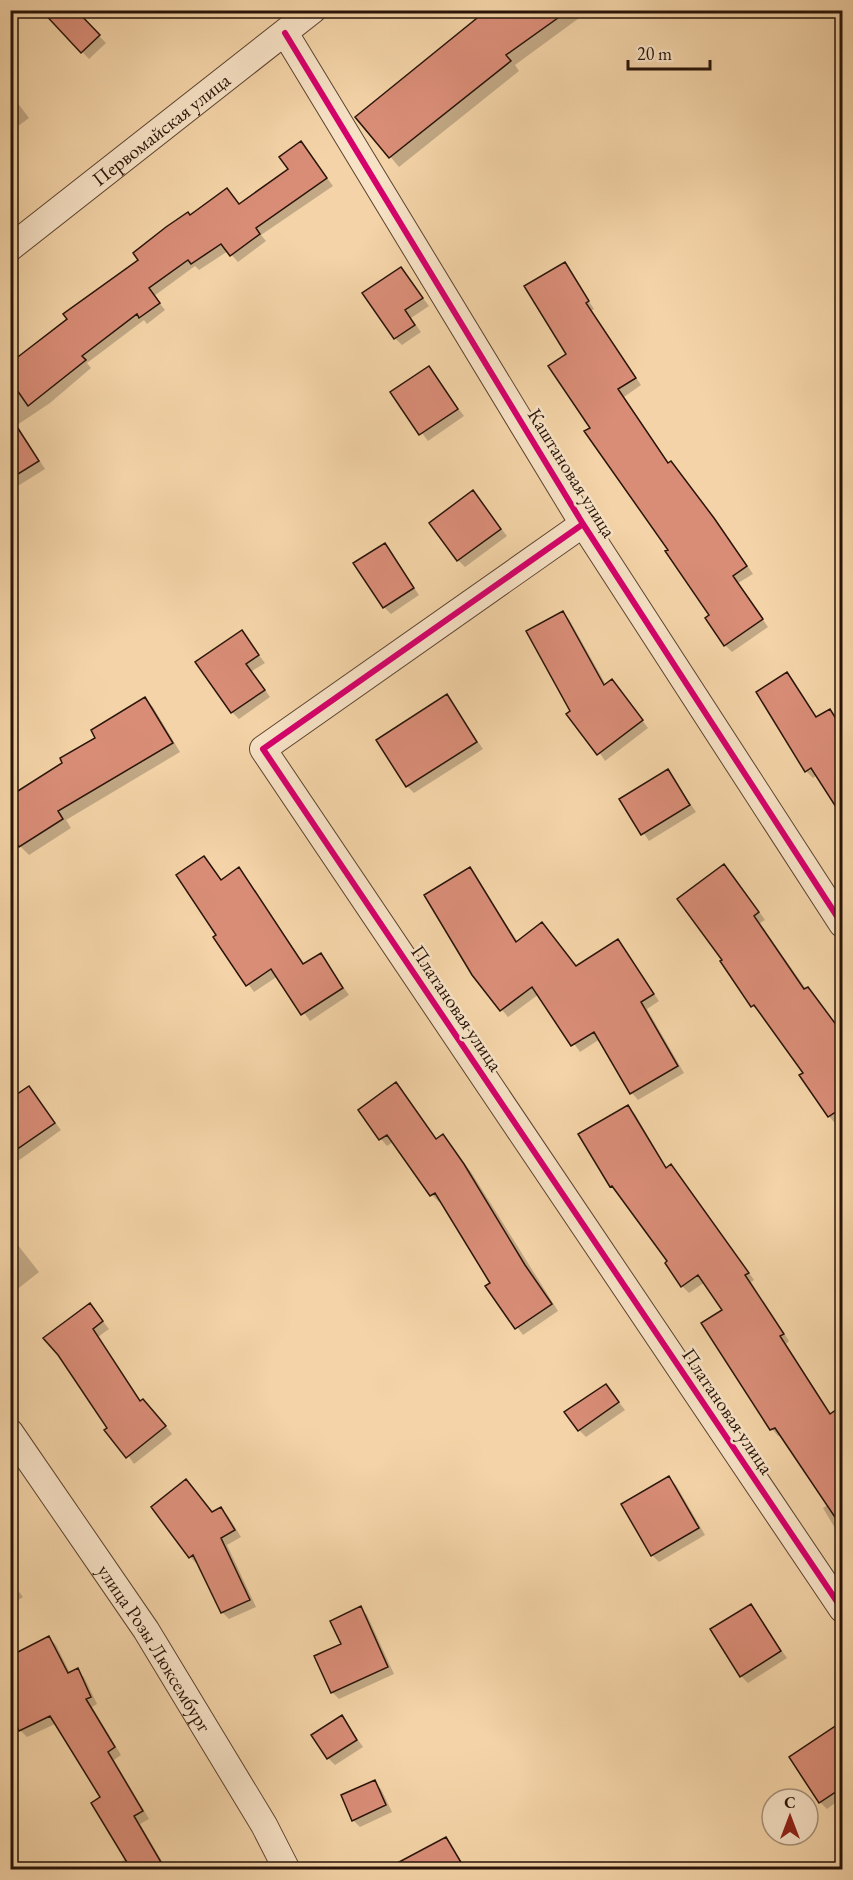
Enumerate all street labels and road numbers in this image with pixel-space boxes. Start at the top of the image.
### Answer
street label: Первомайская улица [87,67,235,192]
street label: Каштановая улица [522,404,622,543]
street label: Платановая улица [405,940,509,1076]
street label: Платановая улица [676,1343,780,1479]
street label: улица Розы Люксембург [92,1559,218,1737]

